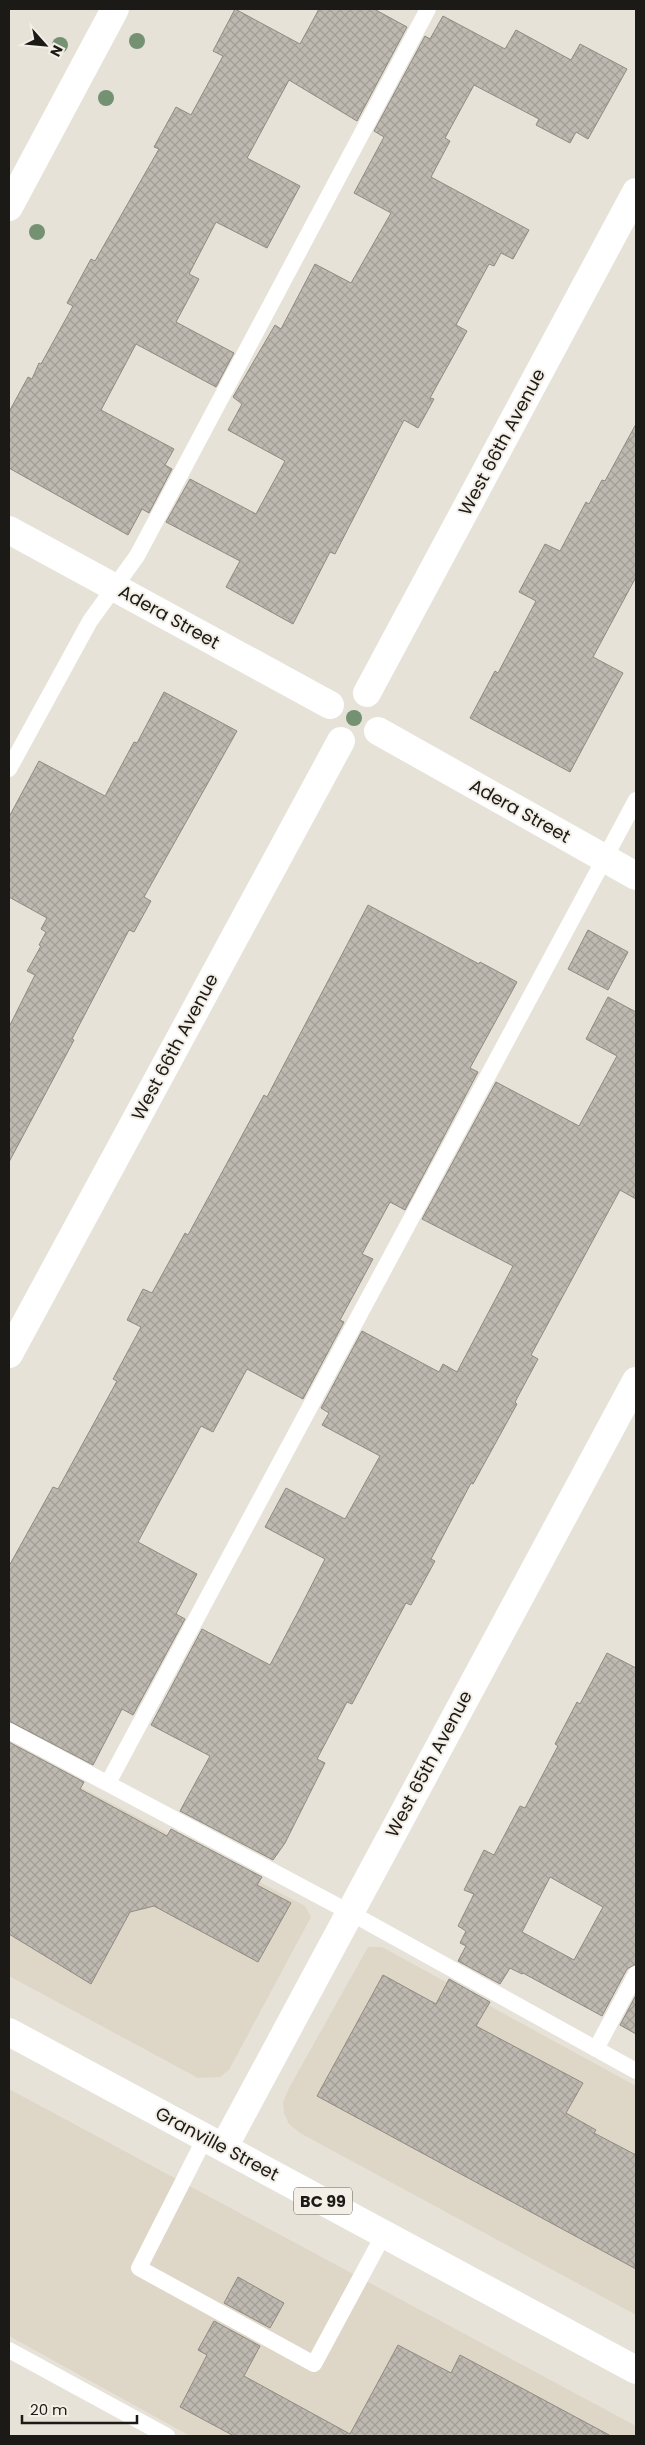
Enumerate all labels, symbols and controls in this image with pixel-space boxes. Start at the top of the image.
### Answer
north arrow [20,20,70,70]
text: N [45,42,68,60]
street label: West 66th Avenue [452,364,551,520]
street label: Adera Street [114,579,224,655]
street label: Adera Street [465,773,575,849]
street label: West 66th Avenue [125,969,224,1125]
street label: West 65th Avenue [379,1686,478,1841]
street label: Granville Street [151,2100,283,2187]
road number: BC 99 [294,2188,352,2214]
scale bar [22,2392,138,2424]
text: 20 m [30,2399,68,2420]

